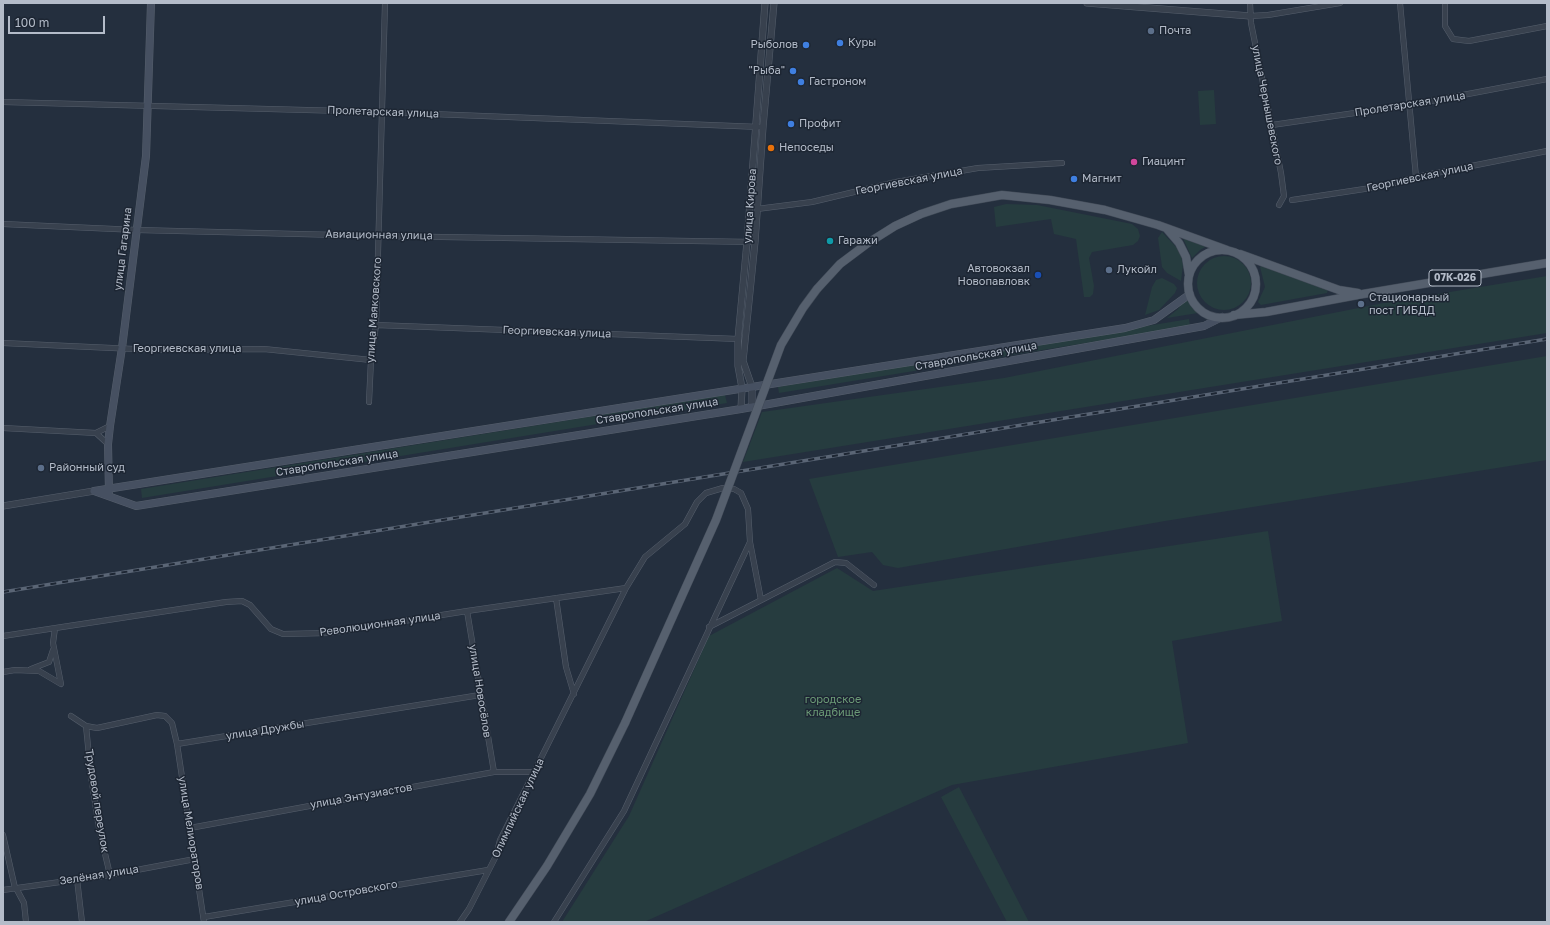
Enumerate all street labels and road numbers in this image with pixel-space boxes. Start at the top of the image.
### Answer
street label: улица Чернышевского [1249,44,1285,166]
street label: Пролетарская улица [1354,89,1466,119]
street label: Пролетарская улица [327,103,439,121]
street label: Георгиевская улица [1365,159,1475,195]
street label: Георгиевская улица [854,164,964,198]
street label: улица Кирова [741,168,759,244]
street label: улица Гагарина [111,207,135,291]
street label: Авиационная улица [325,227,433,243]
street label: улица Маяковского [364,257,384,363]
road number: 07К-026 [1429,270,1481,286]
street label: Георгиевская улица [502,324,612,340]
street label: Ставропольская улица [914,339,1038,373]
street label: Георгиевская улица [133,342,241,356]
street label: Ставропольская улица [595,395,719,427]
street label: Ставропольская улица [275,447,399,479]
street label: Революционная улица [319,609,441,639]
street label: улица Новосёлов [466,643,494,739]
street label: улица Дружбы [225,717,305,743]
street label: Трудовой переулок [82,748,112,854]
street label: Олимпийская улица [489,756,547,860]
street label: улица Мелиораторов [176,775,206,891]
street label: улица Энтузиастов [309,781,413,811]
street label: Зелёная улица [58,862,140,888]
street label: улица Островского [293,877,399,909]

